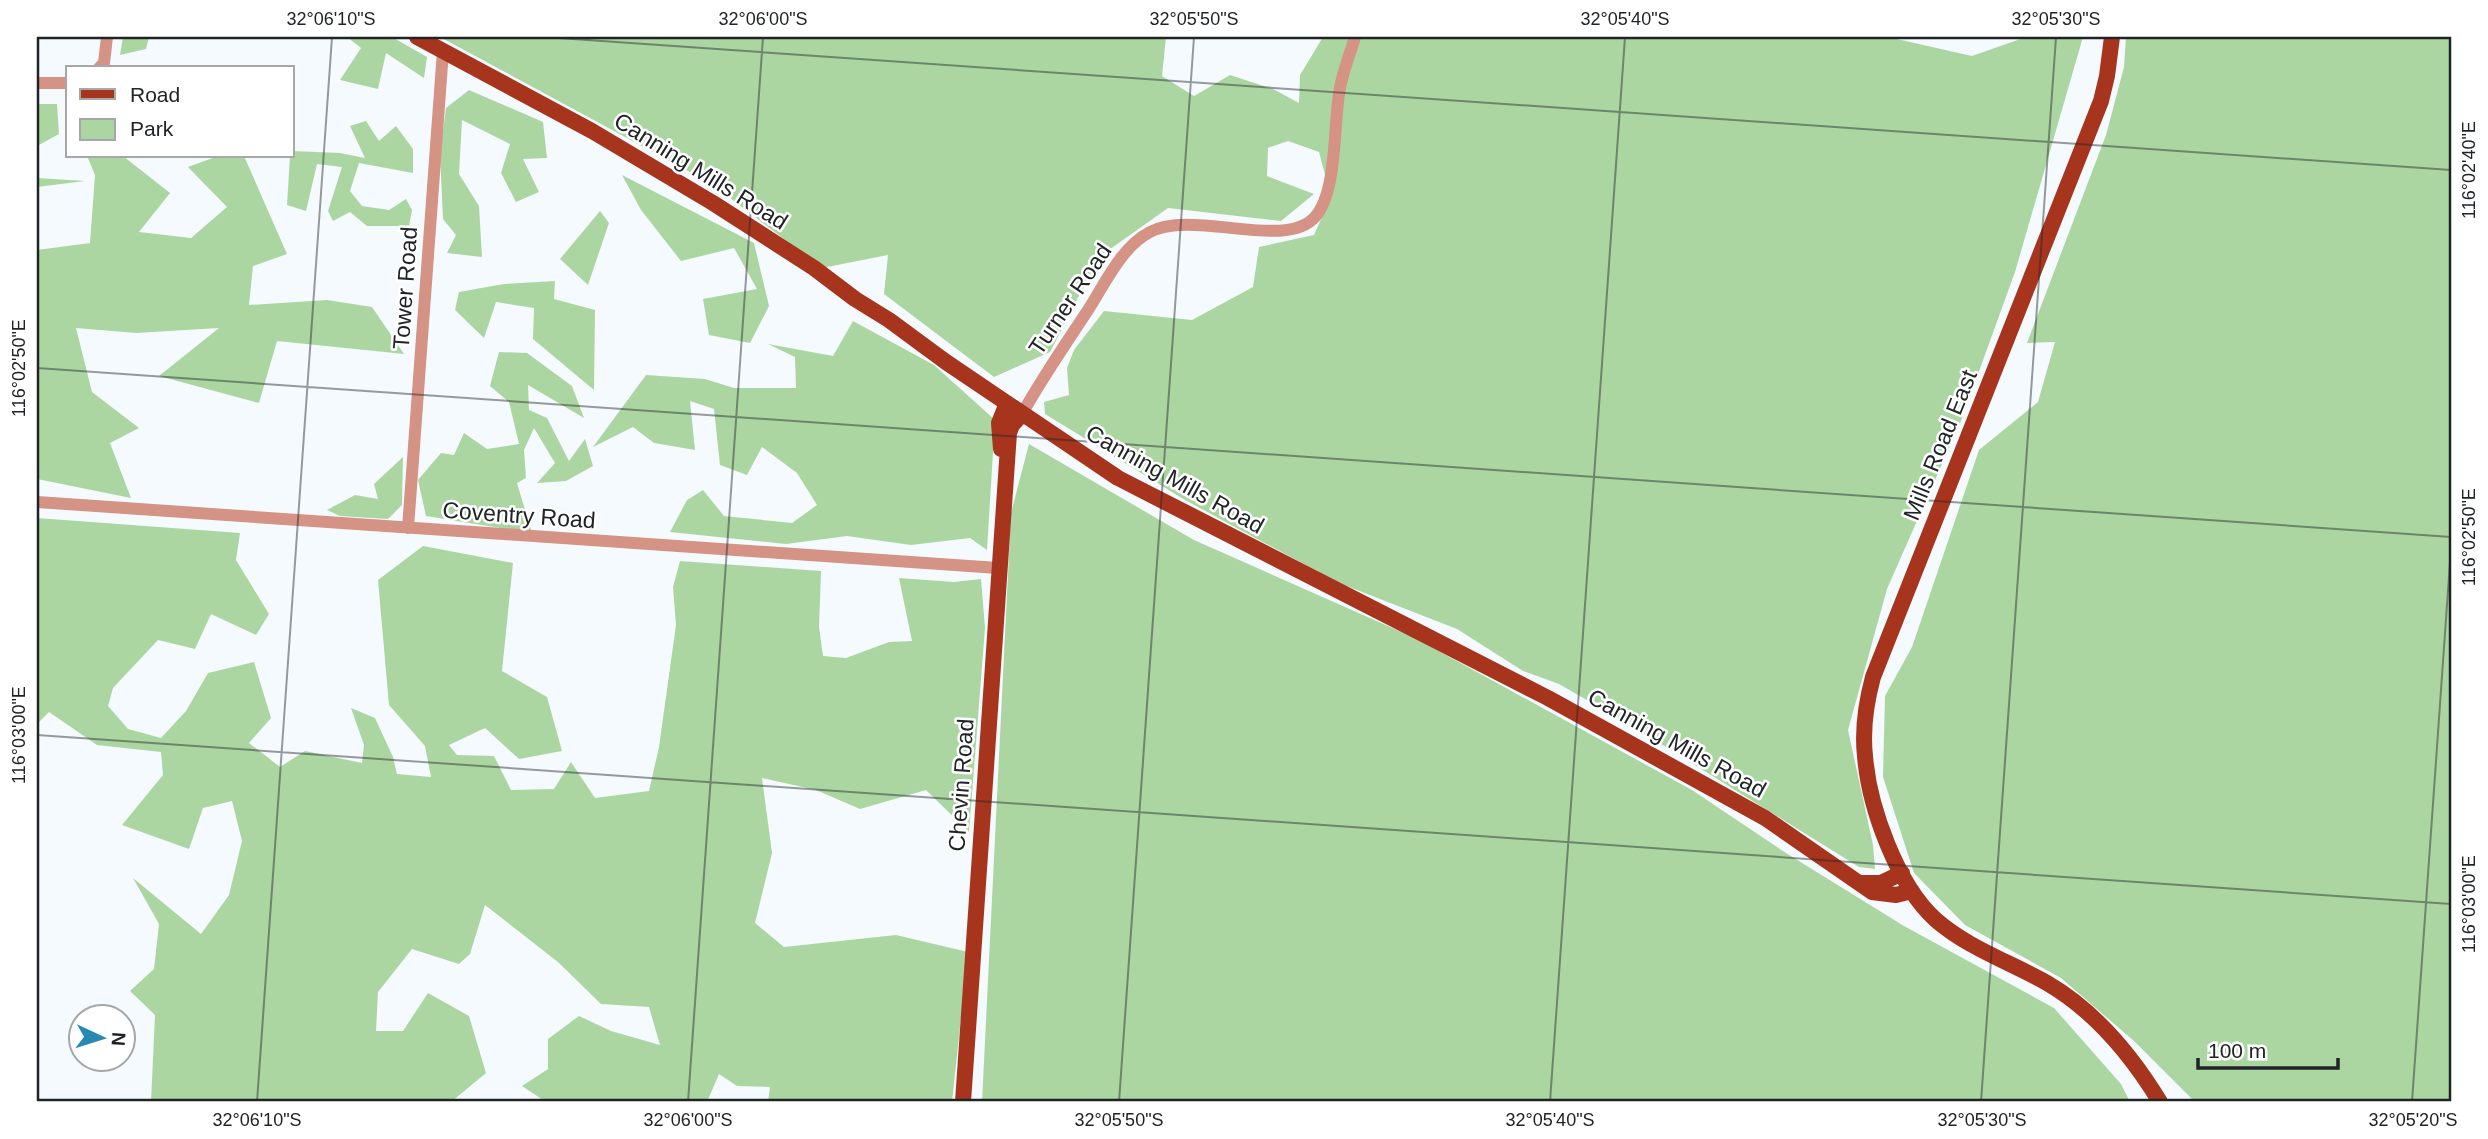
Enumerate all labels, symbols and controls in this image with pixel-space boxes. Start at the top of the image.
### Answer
text: 32°06'10"S [286,9,376,29]
text: 32°06'00"S [718,9,808,29]
text: 32°05'50"S [1149,9,1239,29]
text: 32°05'40"S [1580,9,1670,29]
text: 32°05'30"S [2011,9,2101,29]
legend [66,66,294,158]
text: Road [130,83,180,106]
street label: Canning Mills Road [610,107,792,235]
text: Park [130,117,174,140]
text: 116°02'40"E [2459,121,2479,219]
street label: Tower Road [388,226,422,350]
street label: Turner Road [1023,239,1117,359]
text: 116°02'50"E [9,319,29,417]
street label: Mills Road East [1898,365,1982,524]
street label: Canning Mills Road [1081,419,1269,539]
text: 116°02'50"E [2459,488,2479,586]
street label: Coventry Road [442,497,596,533]
street label: Canning Mills Road [1583,683,1771,803]
text: 116°03'00"E [9,686,29,784]
street label: Chevin Road [943,718,979,852]
text: 116°03'00"E [2459,855,2479,953]
north arrow [66,1002,136,1072]
scale bar [2198,1027,2338,1071]
text: N [108,1032,129,1047]
text: 100 m [2208,1039,2266,1062]
text: 32°06'10"S [212,1110,302,1130]
text: 32°06'00"S [643,1110,733,1130]
text: 32°05'50"S [1074,1110,1164,1130]
text: 32°05'40"S [1505,1110,1595,1130]
text: 32°05'30"S [1937,1110,2027,1130]
text: 32°05'20"S [2368,1110,2458,1130]

